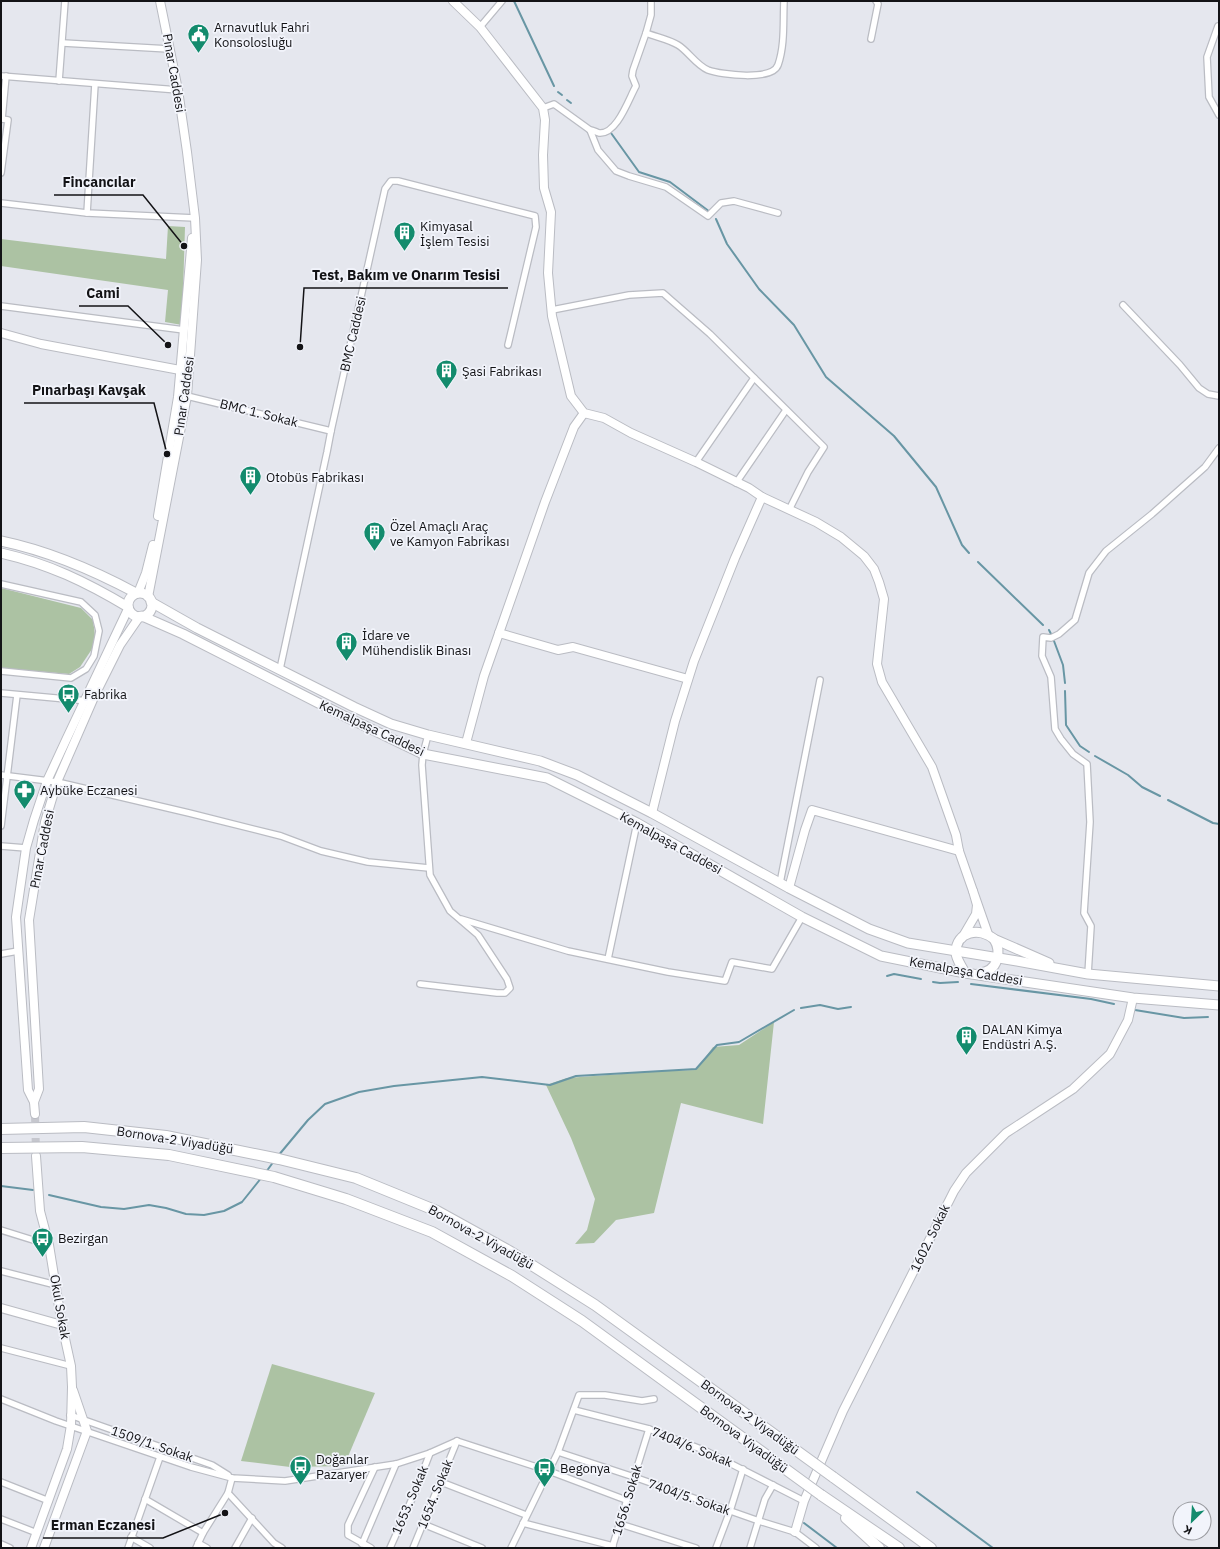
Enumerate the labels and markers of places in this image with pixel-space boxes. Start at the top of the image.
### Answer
place label: Arnavutluk Fahri Konsolosluğu [214,19,310,51]
public building icon: Arnavutluk Fahri Konsolosluğu [186,21,212,54]
callout: Fincancılar [54,169,143,195]
place label: Kimyasal İşlem Tesisi [420,218,490,250]
building icon: Kimyasal İşlem Tesisi [391,220,417,253]
callout: Test, Bakım ve Onarım Tesisi [304,262,508,288]
callout: Cami [79,280,128,306]
building icon: Şasi Fabrikası [434,358,460,391]
place label: Şasi Fabrikası [462,363,542,380]
callout: Pınarbaşı Kavşak [24,377,154,403]
building icon: Otobüs Fabrikası [238,464,264,497]
place label: Otobüs Fabrikası [266,469,364,486]
place label: Özel Amaçlı Araç ve Kamyon Fabrikası [390,518,509,550]
building icon: Özel Amaçlı Araç ve Kamyon Fabrikası [362,520,388,553]
place label: İdare ve Mühendislik Binası [362,627,471,659]
building icon: İdare ve Mühendislik Binası [333,629,359,662]
bus stop icon: Fabrika [56,681,82,714]
place label: Fabrika [84,686,127,703]
pharmacy icon: Aybüke Eczanesi [11,777,37,810]
place label: Aybüke Eczanesi [40,782,137,799]
place label: DALAN Kimya Endüstri A.Ş. [982,1021,1062,1053]
building icon: DALAN Kimya Endüstri A.Ş. [954,1023,980,1056]
bus stop icon: Bezirgan [29,1225,55,1258]
place label: Bezirgan [58,1230,108,1247]
place label: Doğanlar Pazaryer [316,1451,369,1483]
bus stop icon: Doğanlar Pazaryer [287,1453,313,1486]
bus stop icon: Begonya [532,1455,558,1488]
place label: Begonya [560,1460,610,1477]
callout: Erman Eczanesi [43,1512,163,1538]

